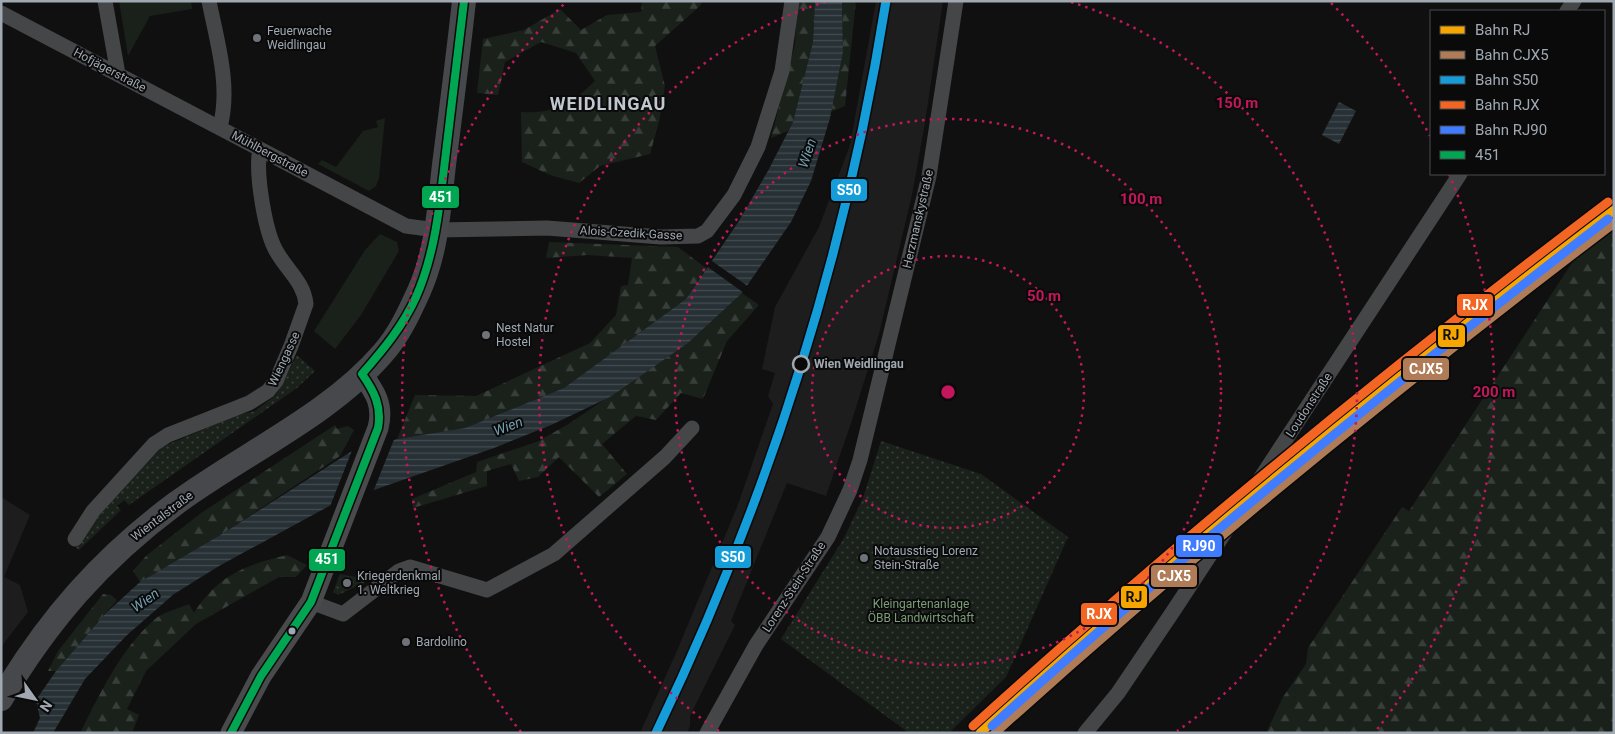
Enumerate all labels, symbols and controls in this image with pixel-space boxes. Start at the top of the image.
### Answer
legend [1430,10,1605,175]
text: Bahn RJ [1475,21,1530,39]
place label: Feuerwache Weidlingau [267,24,332,52]
marker: Feuerwache Weidlingau [251,32,263,44]
street label: Hofjägerstraße [71,45,149,95]
text: Bahn CJX5 [1475,46,1549,64]
text: Bahn S50 [1475,71,1539,89]
district label: WEIDLINGAU [550,93,666,114]
text: 150 m [1216,94,1258,112]
text: Bahn RJX [1475,96,1540,114]
text: Bahn RJ90 [1475,121,1547,139]
street label: Mühlbergstraße [229,128,311,180]
water label: Wien [795,136,819,170]
text: 451 [1475,146,1500,164]
street label: Herzmanskystraße [900,168,936,270]
line badge: S50 [830,178,868,202]
text: S50 [837,182,861,198]
line badge: 451 [421,185,460,209]
text: 451 [429,189,453,205]
text: 100 m [1120,190,1162,208]
street label: Alois-Czedik-Gasse [579,223,683,243]
text: 50 m [1027,287,1061,305]
line badge: RJX [1456,293,1494,317]
text: RJX [1462,297,1488,313]
place label: Nest Natur Hostel [496,321,554,349]
line badge: RJ [1437,324,1466,348]
text: RJ [1443,327,1459,343]
street label: Wiengasse [265,329,303,389]
marker: Nest Natur Hostel [480,329,492,341]
marker: Wien Weidlingau [792,355,810,373]
place label: Wien Weidlingau [814,357,904,371]
line badge: CJX5 [1402,357,1450,381]
text: CJX5 [1409,361,1443,377]
street label: Loudonstraße [1283,370,1335,440]
centre of rings [939,383,957,401]
text: 200 m [1473,383,1515,401]
water label: Wien [491,413,525,439]
street label: Wientalstraße [128,488,196,544]
line badge: RJ90 [1175,534,1223,558]
text: RJ90 [1183,538,1215,554]
street label: Lorenz-Stein-Straße [760,539,828,635]
place label: Notausstieg Lorenz Stein-Straße [874,544,978,572]
line badge: S50 [714,545,752,569]
line badge: 451 [308,548,346,572]
text: S50 [721,549,745,565]
text: 451 [315,551,339,567]
marker: Notausstieg Lorenz Stein-Straße [858,552,870,564]
line badge: CJX5 [1150,564,1198,588]
text: CJX5 [1157,568,1191,584]
place label: Kriegerdenkmal 1. Weltkrieg [357,569,441,597]
marker: Kriegerdenkmal 1. Weltkrieg [341,577,353,589]
water label: Wien [128,585,162,615]
line badge: RJ [1120,585,1148,609]
text: RJ [1126,589,1142,605]
park label: Kleingartenanlage ÖBB Landwirtschaft [868,597,974,625]
line badge: RJX [1080,602,1118,626]
text: RJX [1086,606,1112,622]
unlabelled marker [287,626,297,636]
place label: Bardolino [416,635,467,649]
marker: Bardolino [400,636,412,648]
north arrow [10,674,60,724]
text: N [36,698,55,715]

